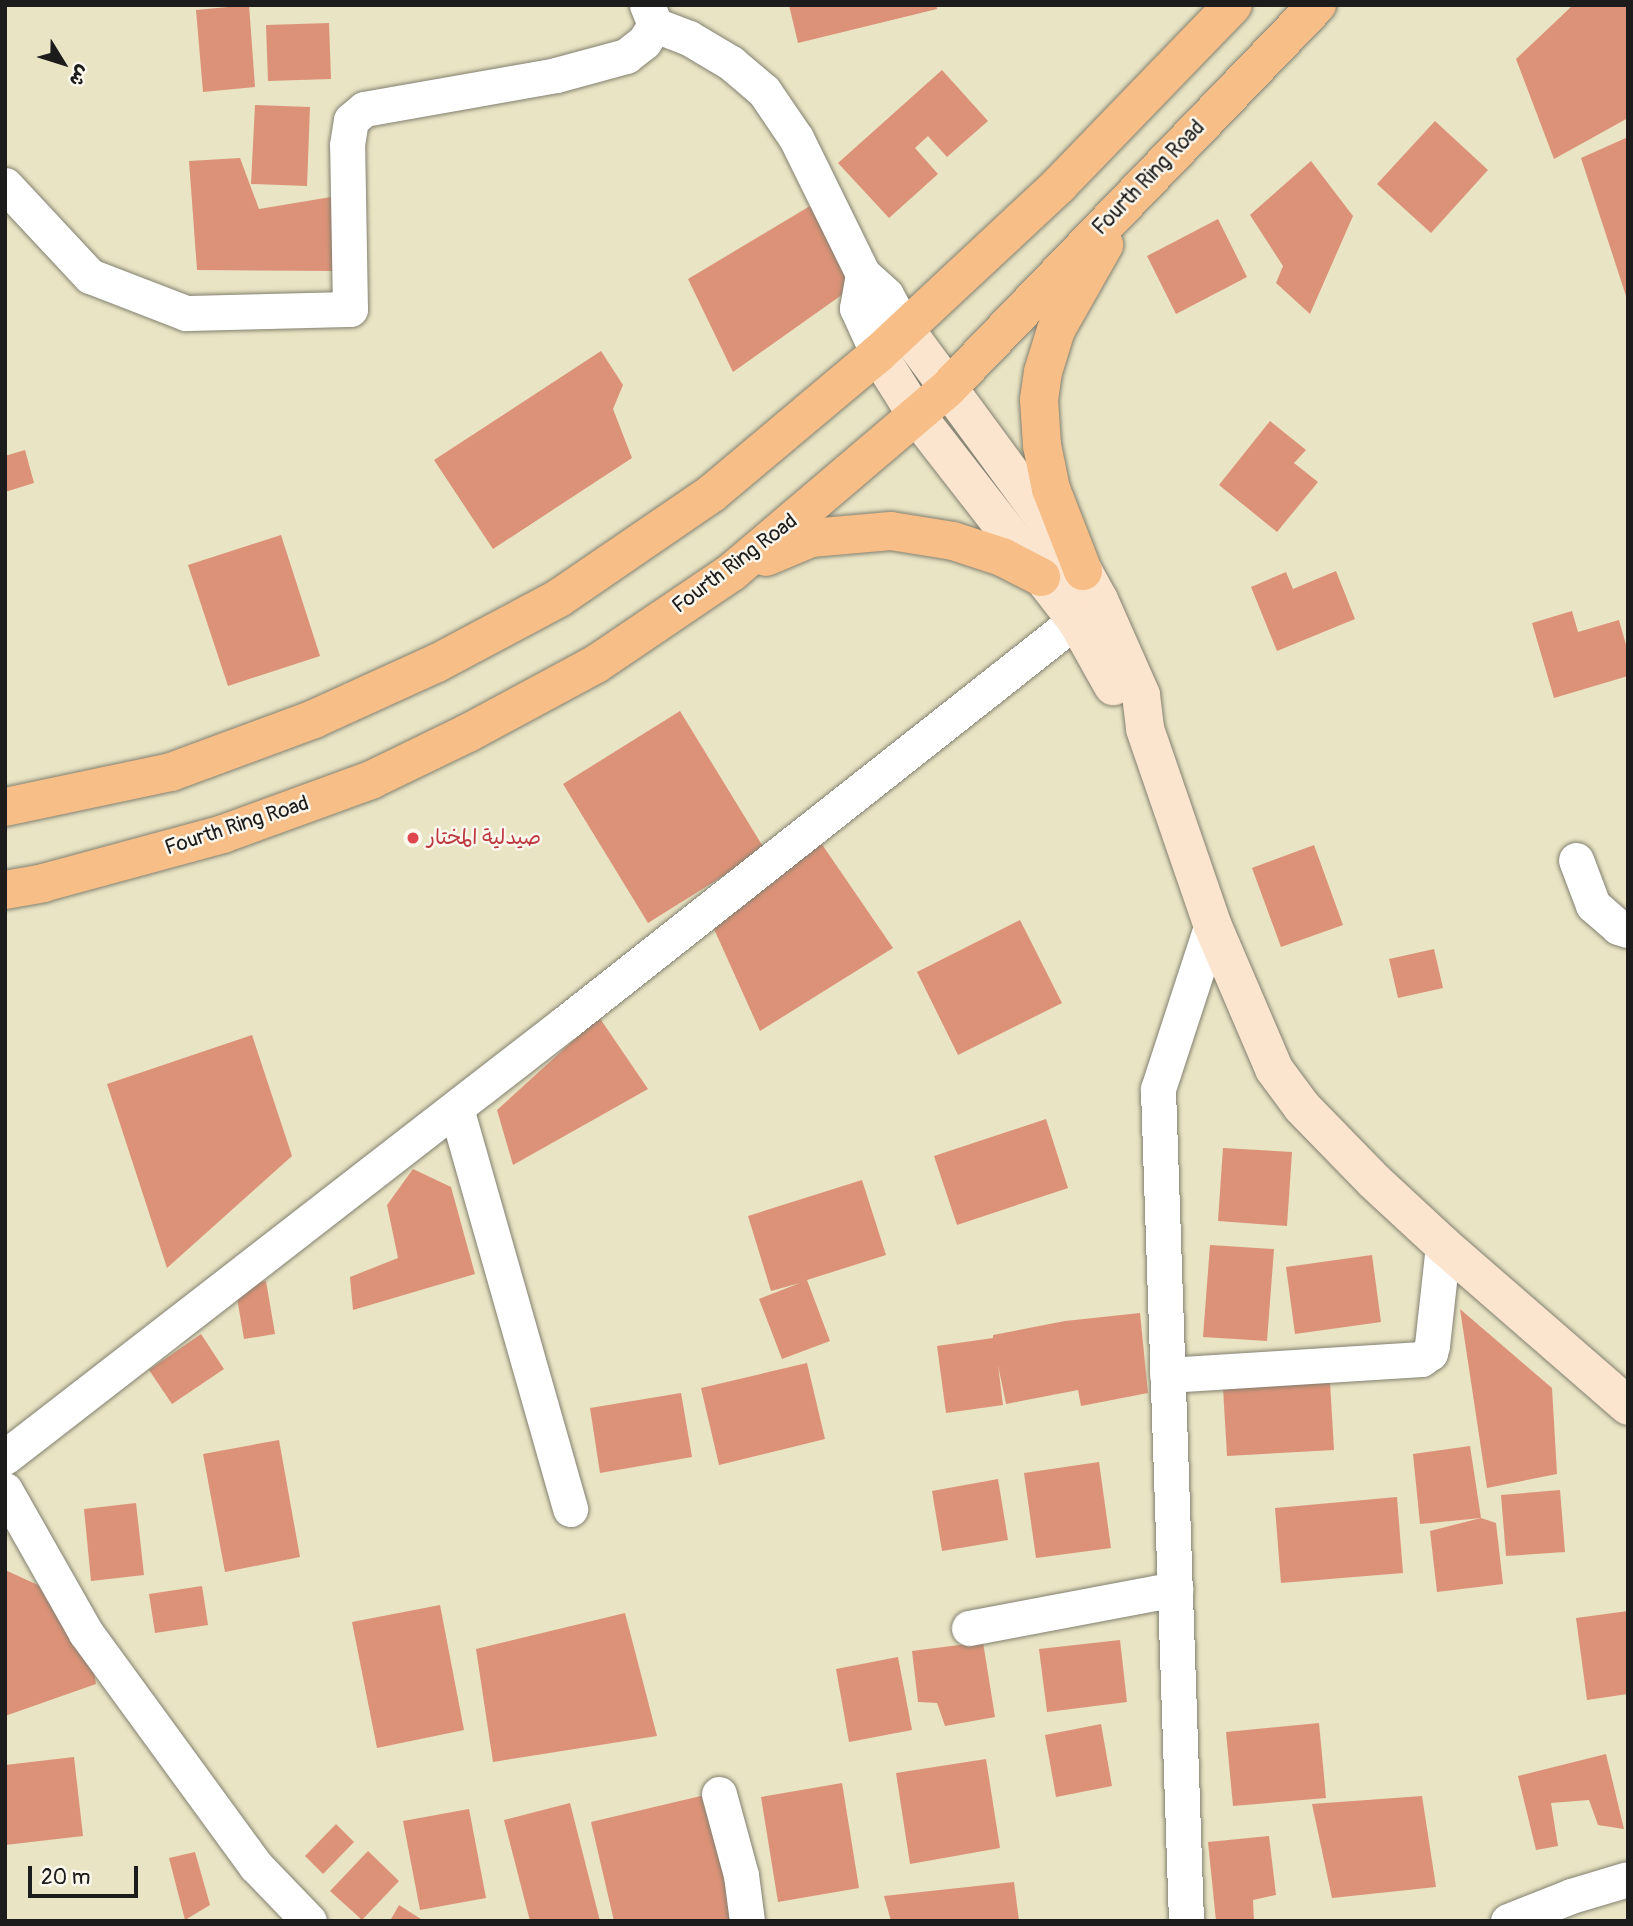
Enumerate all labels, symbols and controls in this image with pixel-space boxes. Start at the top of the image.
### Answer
north arrow [28,28,98,98]
text: ش [64,60,95,92]
street label: Fourth Ring Road [1088,115,1210,241]
street label: Fourth Ring Road [668,509,802,619]
street label: Fourth Ring Road [162,791,312,861]
place label: صيدلية المختار [427,825,541,851]
marker: صيدلية المختار [405,830,421,846]
scale bar [32,1853,142,1897]
text: 20 m [41,1864,90,1891]

